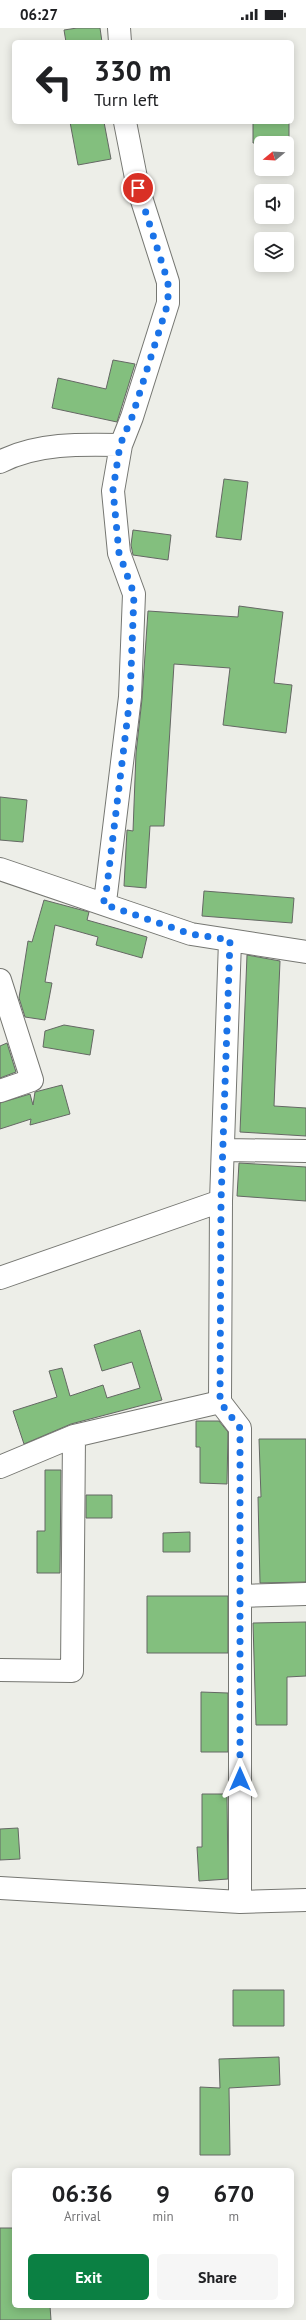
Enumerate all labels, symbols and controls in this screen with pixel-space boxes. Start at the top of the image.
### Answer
text: 06:27 [20,5,58,24]
text: 330 m [94,52,171,89]
icon: left [28,56,80,108]
text: Turn left [94,88,159,111]
north arrow [254,136,294,176]
map controls [254,136,294,272]
pin [121,171,155,205]
icon: arrive [127,177,149,199]
button: sound [254,184,294,224]
button: layers [254,232,294,272]
position arrow [219,1758,261,1800]
text: 06:36 [52,2178,113,2209]
text: 9 [156,2178,170,2209]
text: 670 [213,2178,254,2209]
text: Arrival [64,2208,100,2225]
text: min [152,2208,174,2225]
text: m [229,2208,239,2225]
button: Exit [28,2254,149,2300]
button: Share [157,2254,278,2300]

